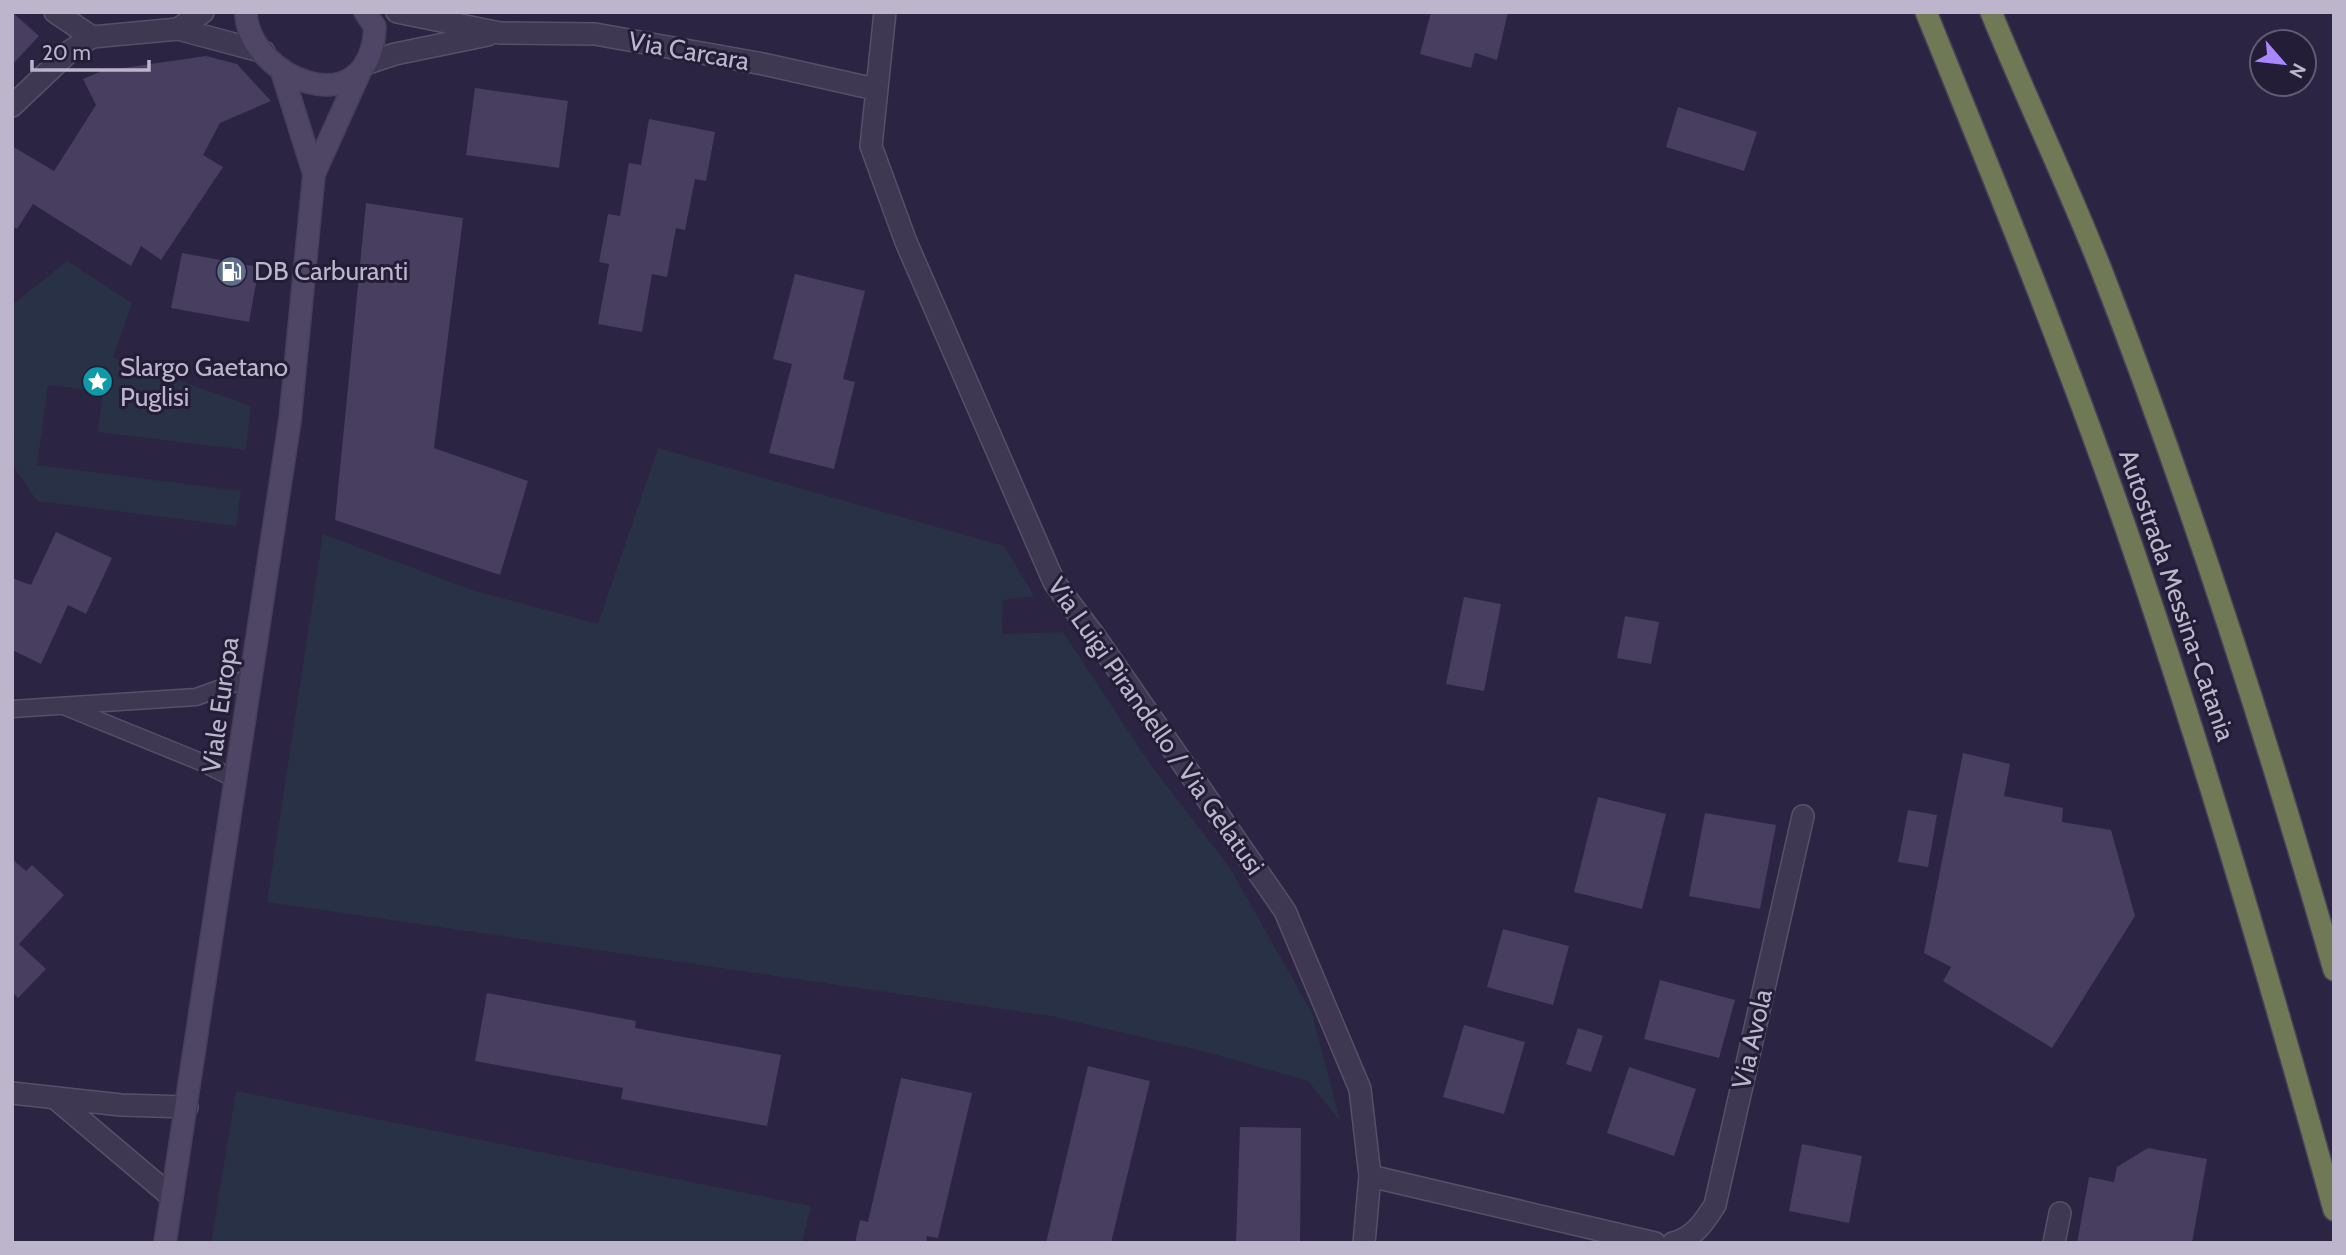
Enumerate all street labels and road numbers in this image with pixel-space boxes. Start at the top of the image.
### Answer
street label: Via Carcara [626,25,752,77]
street label: Autostrada Messina-Catania [2112,445,2242,745]
street label: Via Luigi Pirandello / Via Gelatusi [1041,571,1271,881]
street label: Viale Europa [195,634,245,775]
street label: Via Avola [1725,985,1779,1092]

